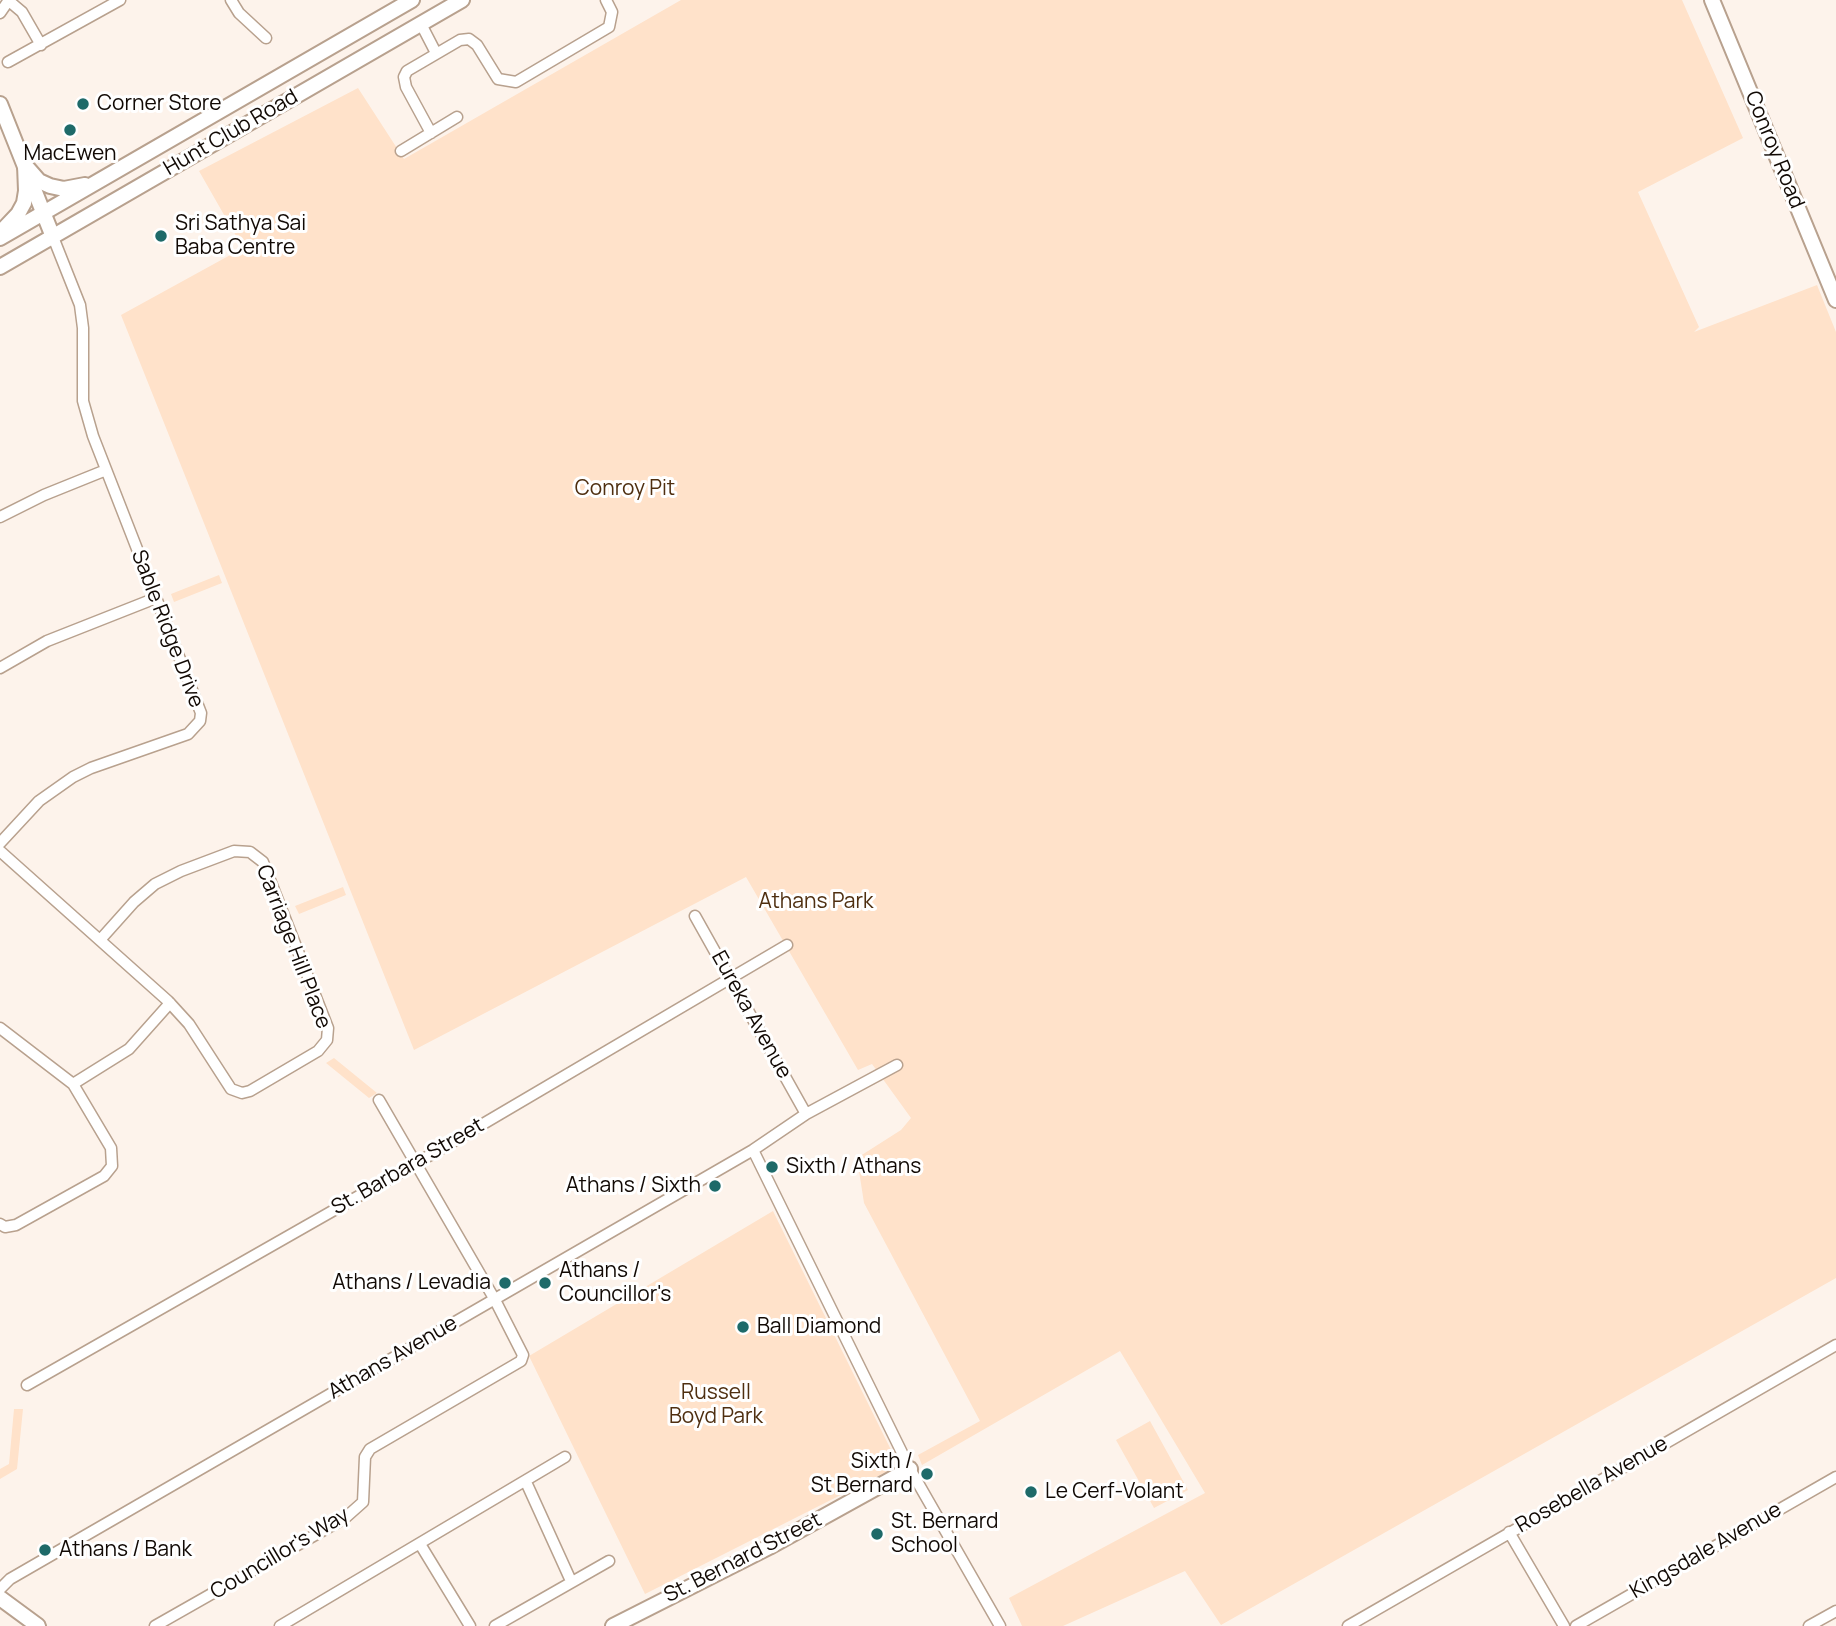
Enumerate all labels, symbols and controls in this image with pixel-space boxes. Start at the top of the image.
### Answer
street label: Hunt Club Road [159,84,303,182]
street label: Conroy Road [1739,88,1809,212]
place label: Corner Store [97,91,221,117]
marker: Corner Store [75,96,91,112]
marker: MacEwen [62,122,78,138]
place label: MacEwen [23,141,117,167]
place label: Sri Sathya Sai Baba Centre [175,211,306,261]
marker: Sri Sathya Sai Baba Centre [153,228,169,244]
park label: Conroy Pit [575,476,675,502]
street label: Sable Ridge Drive [125,547,209,711]
street label: Carriage Hill Place [250,862,336,1032]
park label: Athans Park [759,889,873,915]
street label: Eureka Avenue [705,947,797,1083]
street label: St. Barbara Street [327,1113,489,1221]
place label: Sixth / Athans [786,1154,921,1180]
marker: Sixth / Athans [764,1159,780,1175]
place label: Athans / Sixth [566,1173,701,1199]
marker: Athans / Sixth [707,1178,723,1194]
place label: Athans / Councillor's [559,1258,671,1308]
place label: Athans / Levadia [332,1270,491,1296]
marker: Athans / Levadia [497,1275,513,1291]
marker: Athans / Councillor's [537,1275,553,1291]
street label: Athans Avenue [324,1311,462,1405]
place label: Ball Diamond [757,1314,881,1340]
marker: Ball Diamond [735,1319,751,1335]
park label: Russell Boyd Park [669,1380,763,1430]
street label: Rosebella Avenue [1512,1431,1672,1539]
place label: Sixth / St Bernard [811,1449,913,1499]
marker: Sixth / St Bernard [919,1466,935,1482]
place label: Le Cerf-Volant [1045,1479,1184,1505]
marker: Le Cerf-Volant [1023,1484,1039,1500]
street label: Kingsdale Avenue [1626,1497,1786,1605]
street label: Councillor's Way [206,1503,354,1605]
street label: St. Bernard Street [660,1507,826,1609]
place label: St. Bernard School [891,1509,999,1559]
marker: St. Bernard School [869,1526,885,1542]
place label: Athans / Bank [59,1537,192,1563]
marker: Athans / Bank [37,1542,53,1558]

